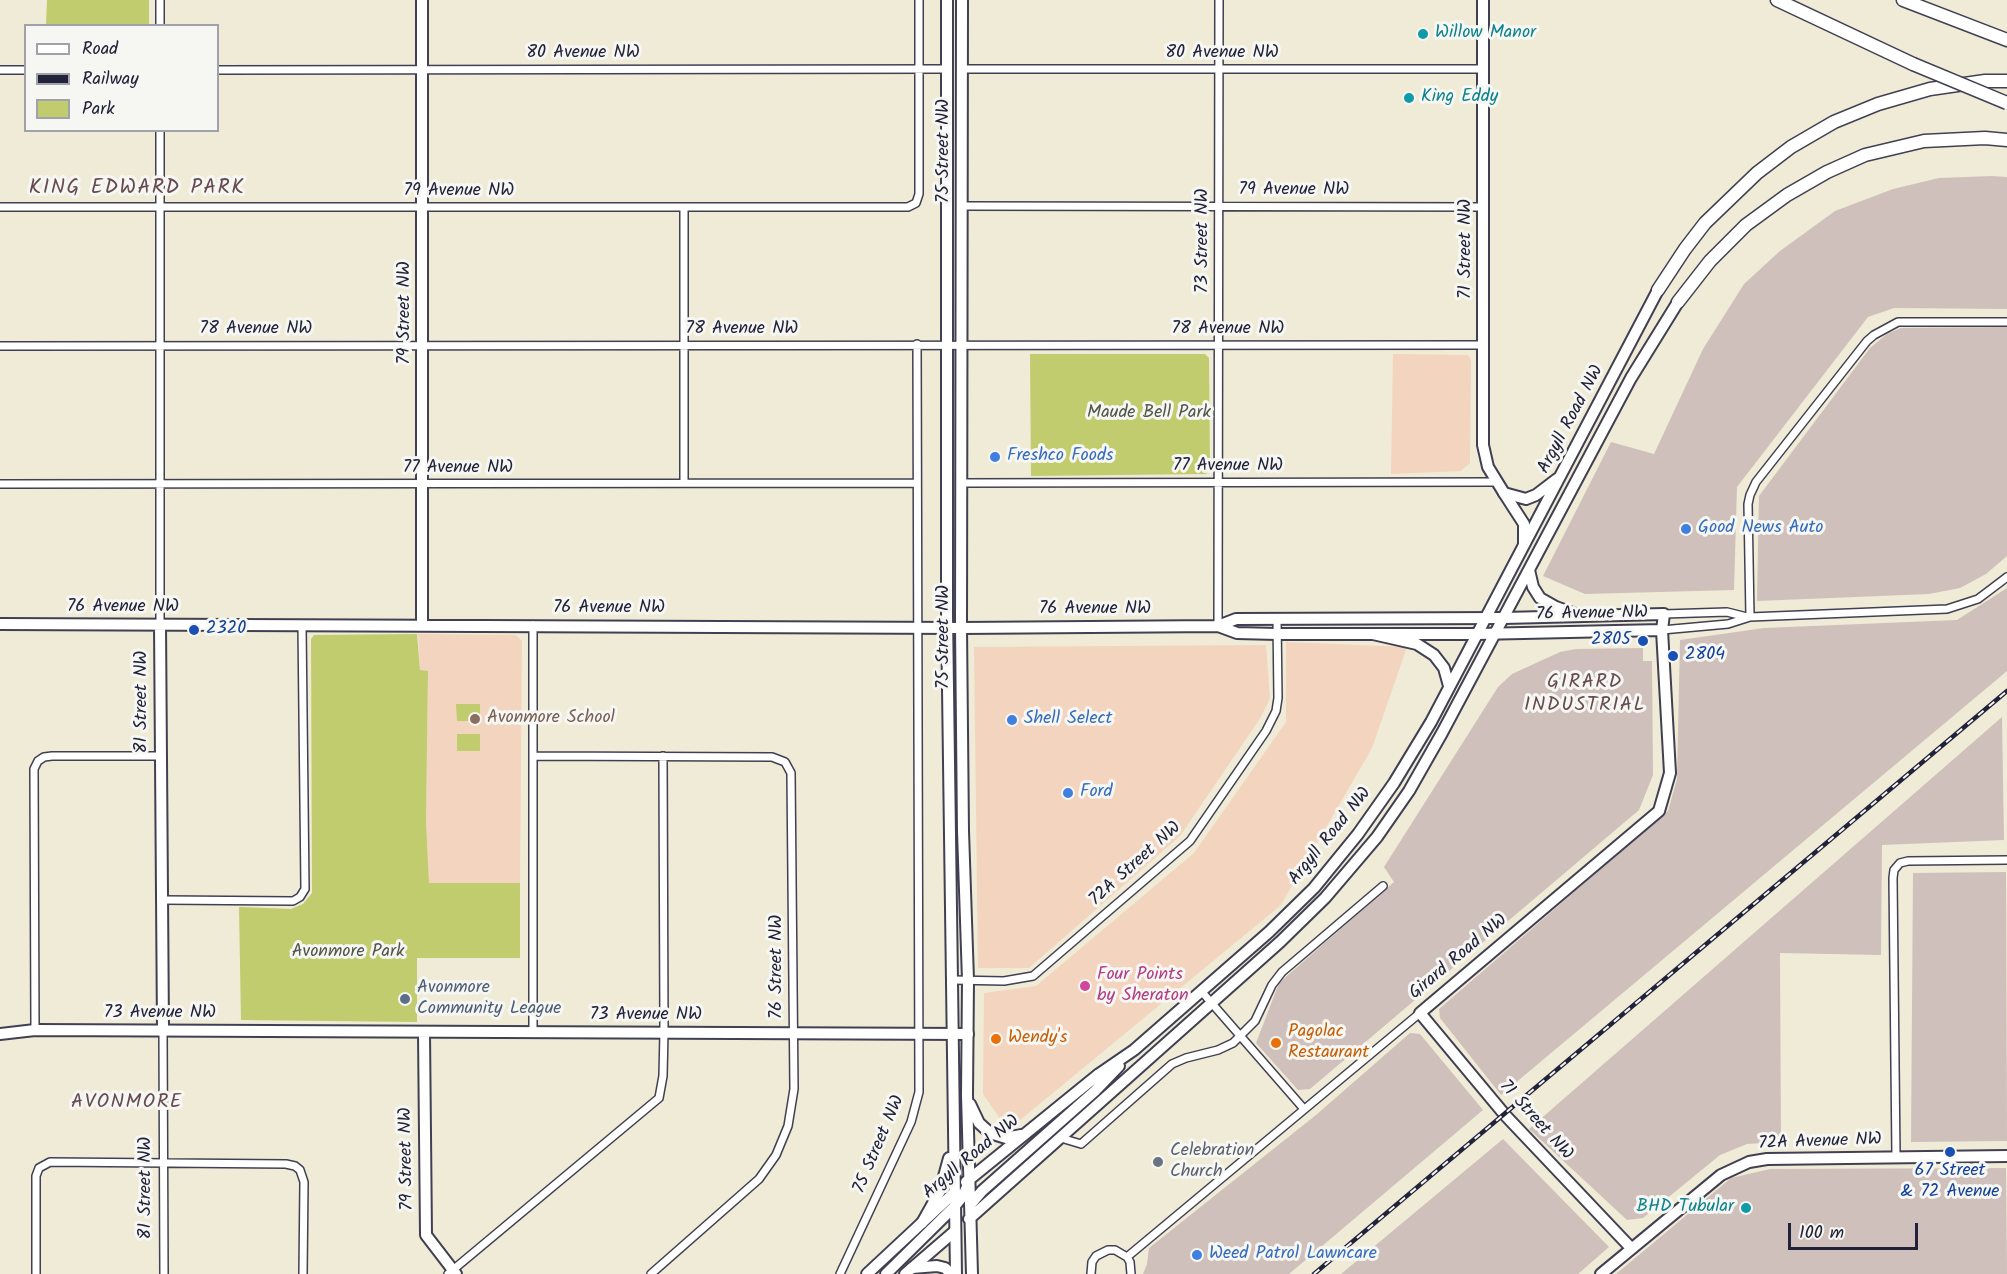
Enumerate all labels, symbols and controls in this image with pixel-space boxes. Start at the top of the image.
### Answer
place label: Willow Manor [1435,23,1536,45]
legend [24,24,219,132]
marker: Willow Manor [1416,27,1430,41]
text: Road [82,35,118,64]
street label: 80 Avenue NW [526,43,640,65]
street label: 80 Avenue NW [1165,43,1279,65]
text: Railway [82,65,139,94]
place label: King Eddy [1421,87,1498,109]
marker: King Eddy [1402,91,1416,105]
text: Park [82,95,115,124]
street label: 75 Street NW [934,99,956,203]
district label: KING EDWARD PARK [29,176,245,202]
street label: 79 Avenue NW [1239,180,1349,202]
street label: 79 Avenue NW [404,181,514,203]
street label: 73 Street NW [1193,189,1215,293]
street label: 71 Street NW [1456,199,1478,299]
street label: 79 Street NW [395,261,417,365]
street label: 78 Avenue NW [200,319,312,341]
street label: 78 Avenue NW [686,319,798,341]
street label: 78 Avenue NW [1172,319,1284,341]
street label: Argyll Road NW [1534,362,1610,478]
park label: Maude Bell Park [1087,403,1211,425]
place label: Freshco Foods [1007,446,1114,468]
marker: Freshco Foods [988,450,1002,464]
street label: 77 Avenue NW [1173,456,1283,478]
street label: 77 Avenue NW [403,458,513,480]
place label: Good News Auto [1698,518,1824,540]
marker: Good News Auto [1679,522,1693,536]
street label: 75 Street NW [934,585,956,689]
street label: 76 Avenue NW [67,597,179,619]
street label: 76 Avenue NW [553,598,665,620]
street label: 76 Avenue NW [1039,599,1151,621]
street label: 76 Avenue NW [1536,603,1648,627]
place label: 2320 [206,619,246,641]
marker: 2320 [187,623,201,637]
place label: 2805 [1591,630,1631,652]
marker: 2805 [1636,634,1650,648]
place label: 2804 [1685,645,1725,667]
marker: 2804 [1666,649,1680,663]
street label: 81 Street NW [132,651,154,753]
district label: GIRARD INDUSTRIAL [1524,672,1646,719]
place label: Avonmore School [487,708,615,730]
place label: Shell Select [1024,709,1112,731]
marker: Avonmore School [468,712,482,726]
marker: Shell Select [1005,713,1019,727]
place label: Ford [1080,782,1113,804]
street label: Argyll Road NW [1285,784,1377,890]
marker: Ford [1061,786,1075,800]
street label: 72A Street NW [1086,818,1186,912]
street label: Girard Road NW [1406,911,1512,1005]
street label: 76 Street NW [767,915,789,1019]
park label: Avonmore Park [292,942,404,964]
place label: Four Points by Sheraton [1097,965,1189,1008]
place label: Avonmore Community League [417,978,561,1020]
marker: Four Points by Sheraton [1078,979,1092,993]
marker: Avonmore Community League [398,992,412,1006]
street label: 73 Avenue NW [104,1003,216,1025]
street label: 73 Avenue NW [590,1005,702,1027]
place label: Pagolac Restaurant [1288,1022,1369,1064]
place label: Wendy's [1008,1028,1067,1050]
marker: Wendy's [989,1032,1003,1046]
marker: Pagolac Restaurant [1269,1036,1283,1050]
street label: 71 Street NW [1493,1077,1577,1165]
district label: AVONMORE [71,1092,183,1116]
street label: 75 Street NW [850,1093,910,1197]
street label: 79 Street NW [396,1107,420,1211]
street label: Argyll Road NW [919,1111,1025,1205]
street label: 72A Avenue NW [1758,1130,1882,1156]
street label: 81 Street NW [136,1137,158,1239]
place label: Celebration Church [1170,1141,1254,1184]
marker: 67 Street & 72 Avenue [1943,1145,1957,1159]
marker: Celebration Church [1151,1155,1165,1169]
place label: 67 Street & 72 Avenue [1901,1161,1999,1204]
place label: BHD Tubular [1636,1197,1734,1219]
marker: BHD Tubular [1739,1201,1753,1215]
scale bar [1791,1211,1922,1249]
text: 100 m [1799,1219,1844,1248]
place label: Weed Patrol Lawncare [1209,1244,1377,1266]
marker: Weed Patrol Lawncare [1190,1248,1204,1262]

